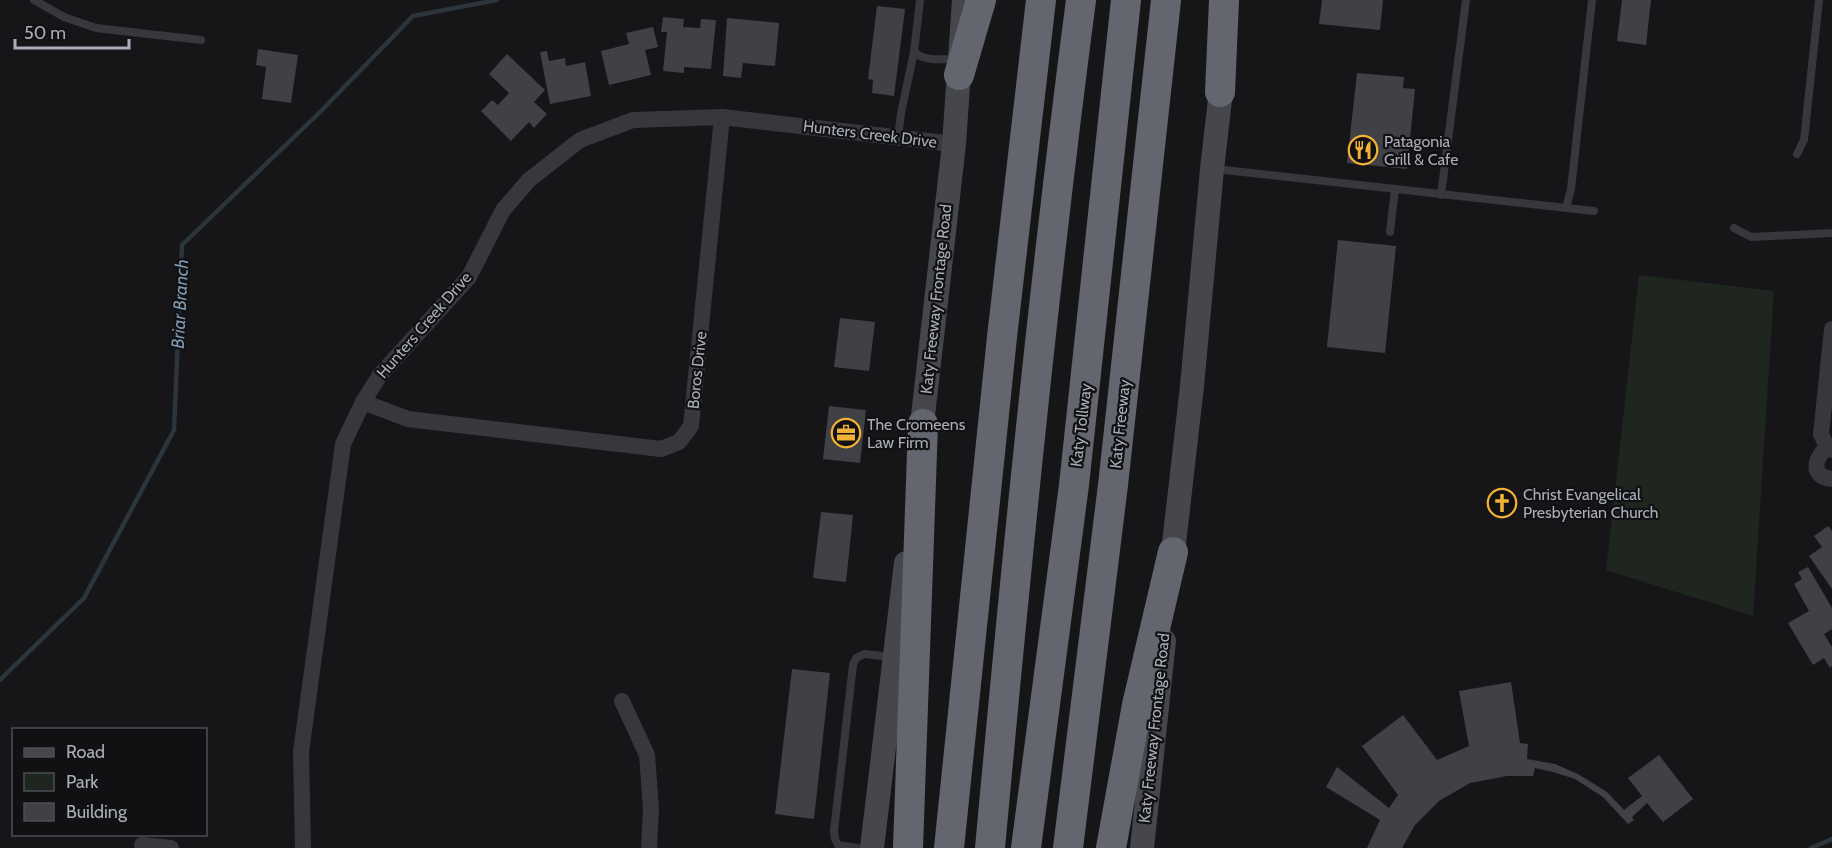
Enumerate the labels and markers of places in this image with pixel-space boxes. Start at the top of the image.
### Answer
place label: Patagonia Grill & Cafe [1384,132,1458,169]
restaurant icon: Patagonia Grill & Cafe [1347,134,1379,166]
place label: The Cromeens Law Firm [867,415,966,452]
office icon: The Cromeens Law Firm [830,417,862,449]
place label: Christ Evangelical Presbyterian Church [1523,485,1658,522]
church icon: Christ Evangelical Presbyterian Church [1486,487,1518,519]

